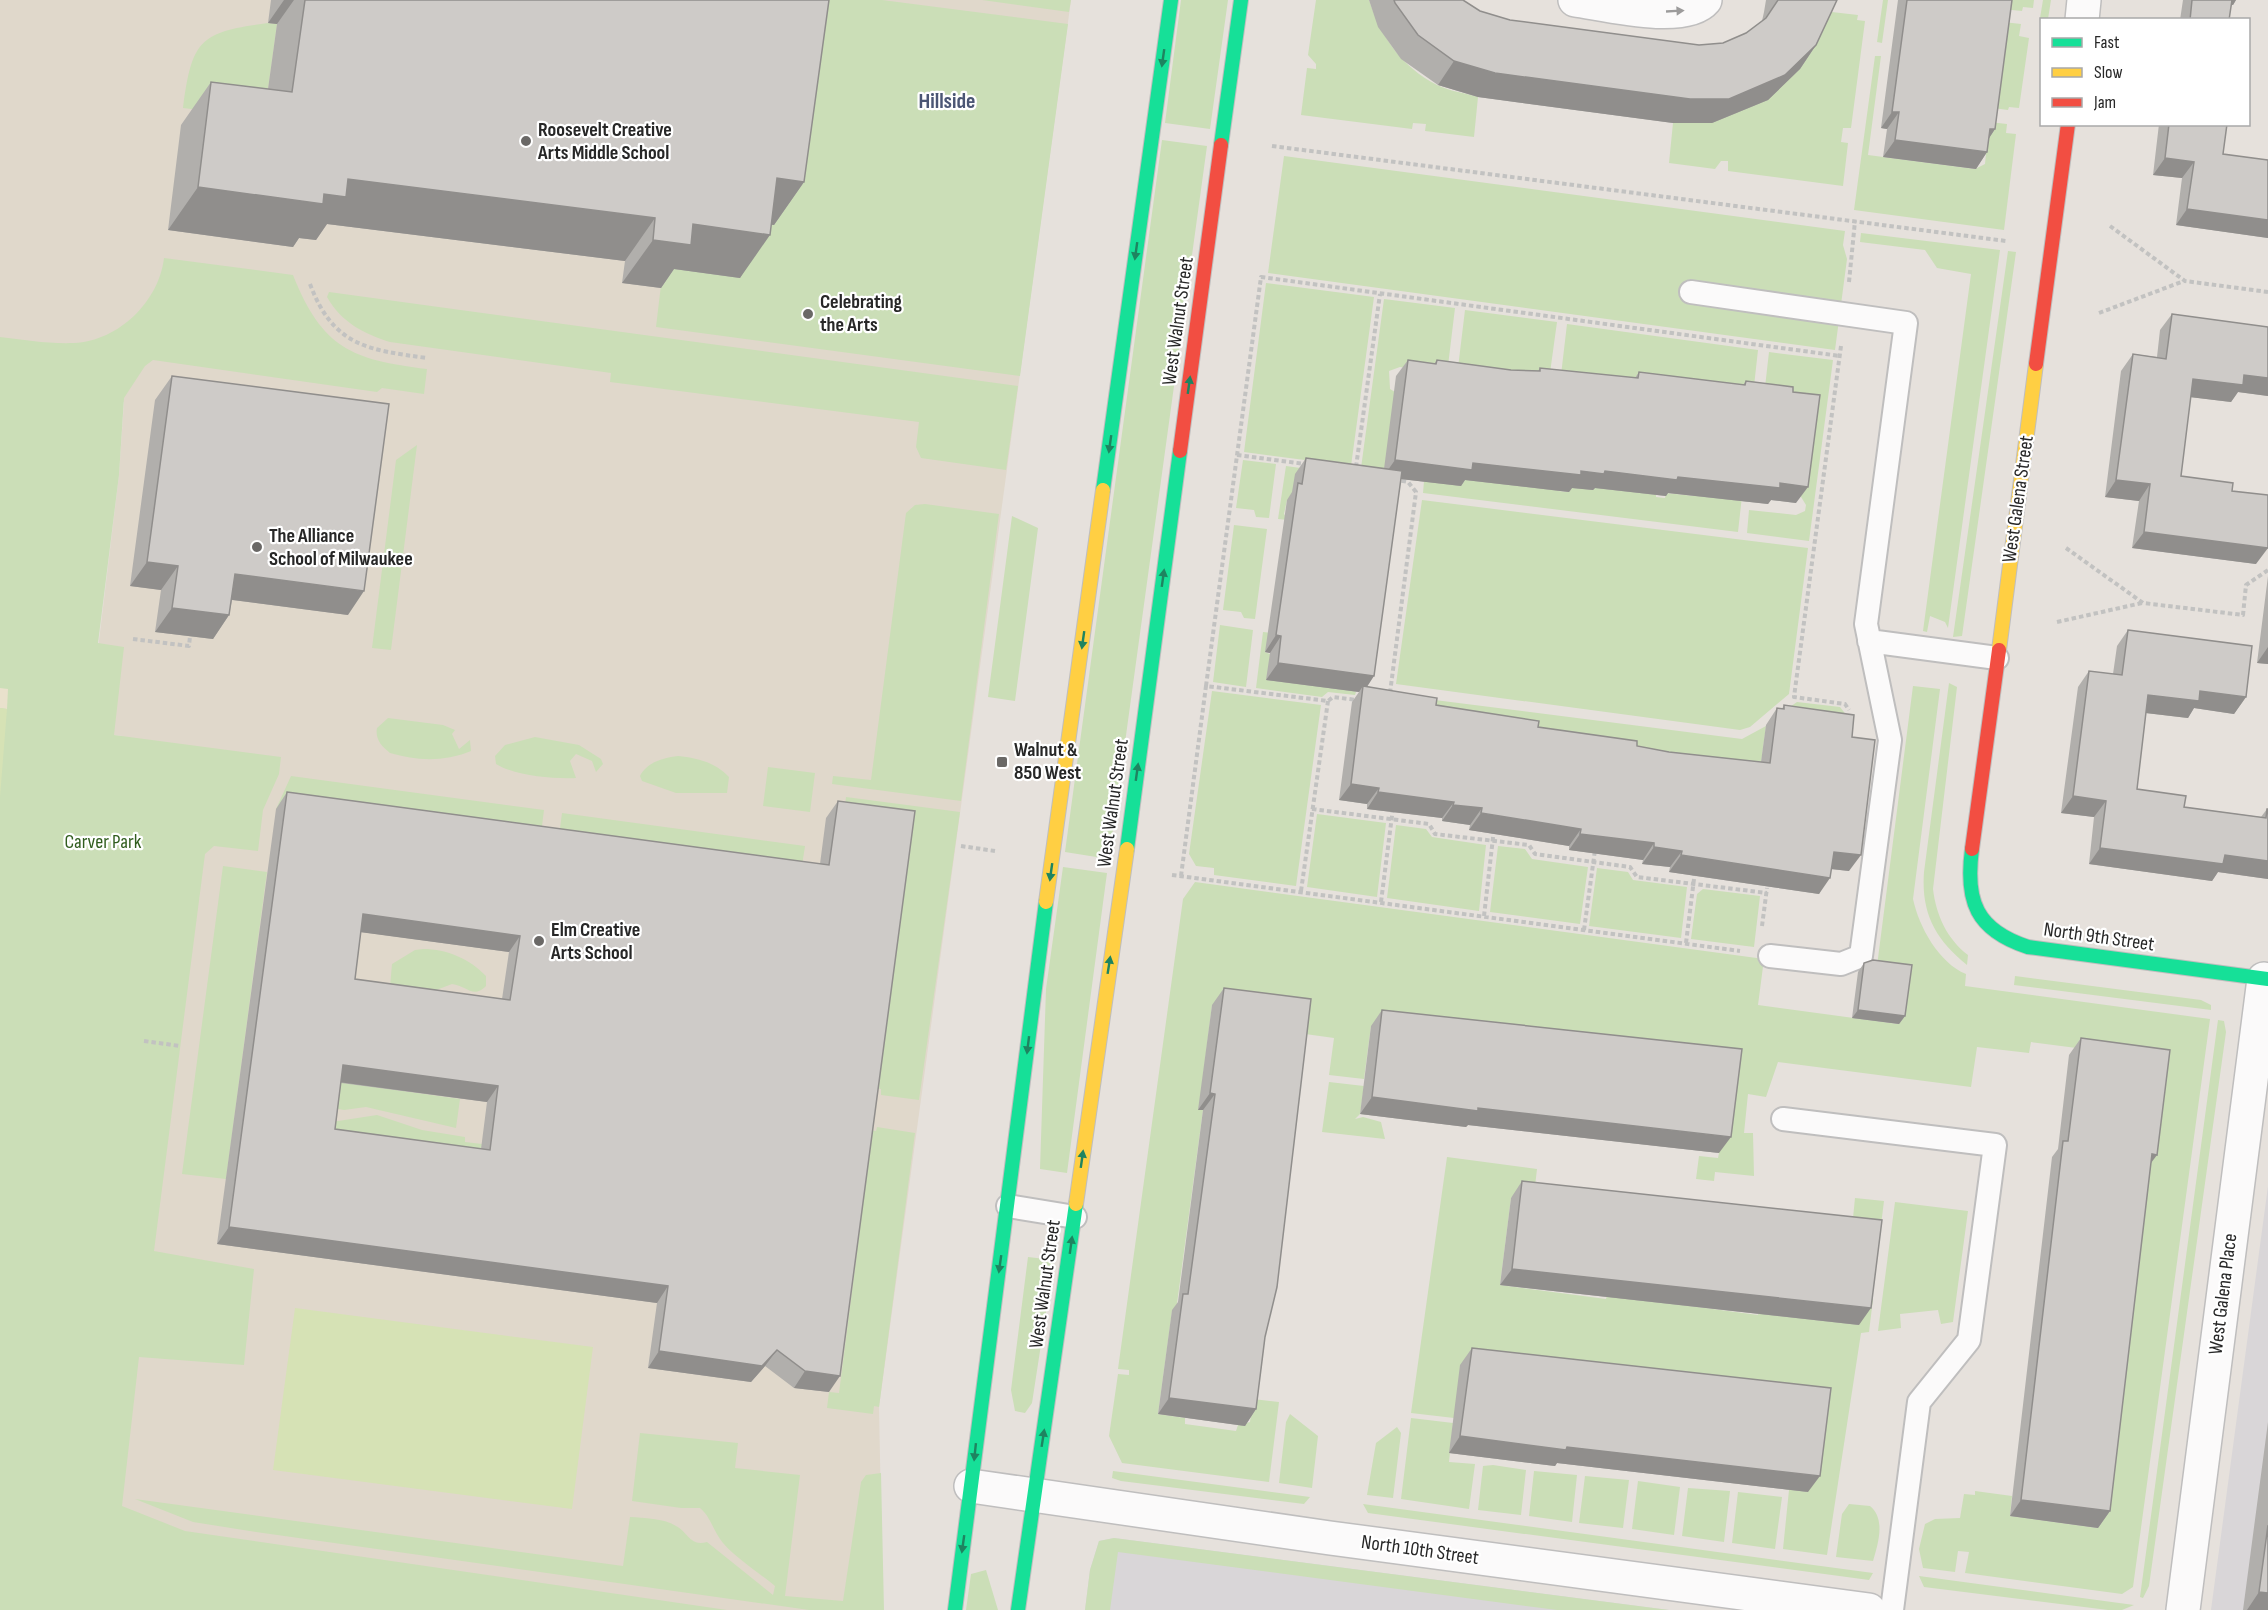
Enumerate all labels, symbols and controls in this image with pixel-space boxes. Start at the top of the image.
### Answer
one-way arrow [1665,7,1684,16]
legend [2040,18,2250,126]
text: Fast [2094,32,2120,53]
one-way arrow [1158,49,1167,68]
text: Slow [2094,62,2123,83]
district label: Hillside [918,88,976,115]
text: Jam [2093,92,2116,113]
place label: Roosevelt Creative Arts Middle School [537,118,672,165]
marker: Roosevelt Creative Arts Middle School [519,134,533,148]
one-way arrow [1132,242,1141,261]
street label: West Walnut Street [1157,255,1199,387]
place label: Celebrating the Arts [820,290,903,337]
marker: Celebrating the Arts [801,307,815,321]
one-way arrow [1184,375,1193,394]
street label: West Galena Street [1997,434,2039,564]
one-way arrow [1105,435,1115,454]
place label: The Alliance School of Milwaukee [269,524,413,571]
marker: The Alliance School of Milwaukee [250,540,264,554]
one-way arrow [1158,569,1168,588]
one-way arrow [1078,630,1087,649]
street label: West Walnut Street [1092,737,1134,869]
place label: Walnut & 850 West [1014,738,1082,785]
marker: Walnut & 850 West [995,755,1009,769]
one-way arrow [1133,762,1142,781]
park label: Carver Park [65,830,142,854]
one-way arrow [1046,863,1055,882]
street label: North 9th Street [2042,917,2156,957]
place label: Elm Creative Arts School [550,918,640,965]
marker: Elm Creative Arts School [532,934,546,948]
one-way arrow [1105,955,1114,974]
one-way arrow [1023,1035,1033,1054]
one-way arrow [1078,1149,1087,1168]
street label: West Walnut Street [1024,1218,1066,1350]
street label: West Galena Place [2204,1232,2242,1356]
one-way arrow [1066,1236,1075,1255]
one-way arrow [995,1254,1004,1273]
one-way arrow [1038,1429,1047,1448]
one-way arrow [970,1443,980,1462]
street label: North 10th Street [1360,1530,1480,1570]
one-way arrow [959,1535,968,1554]

